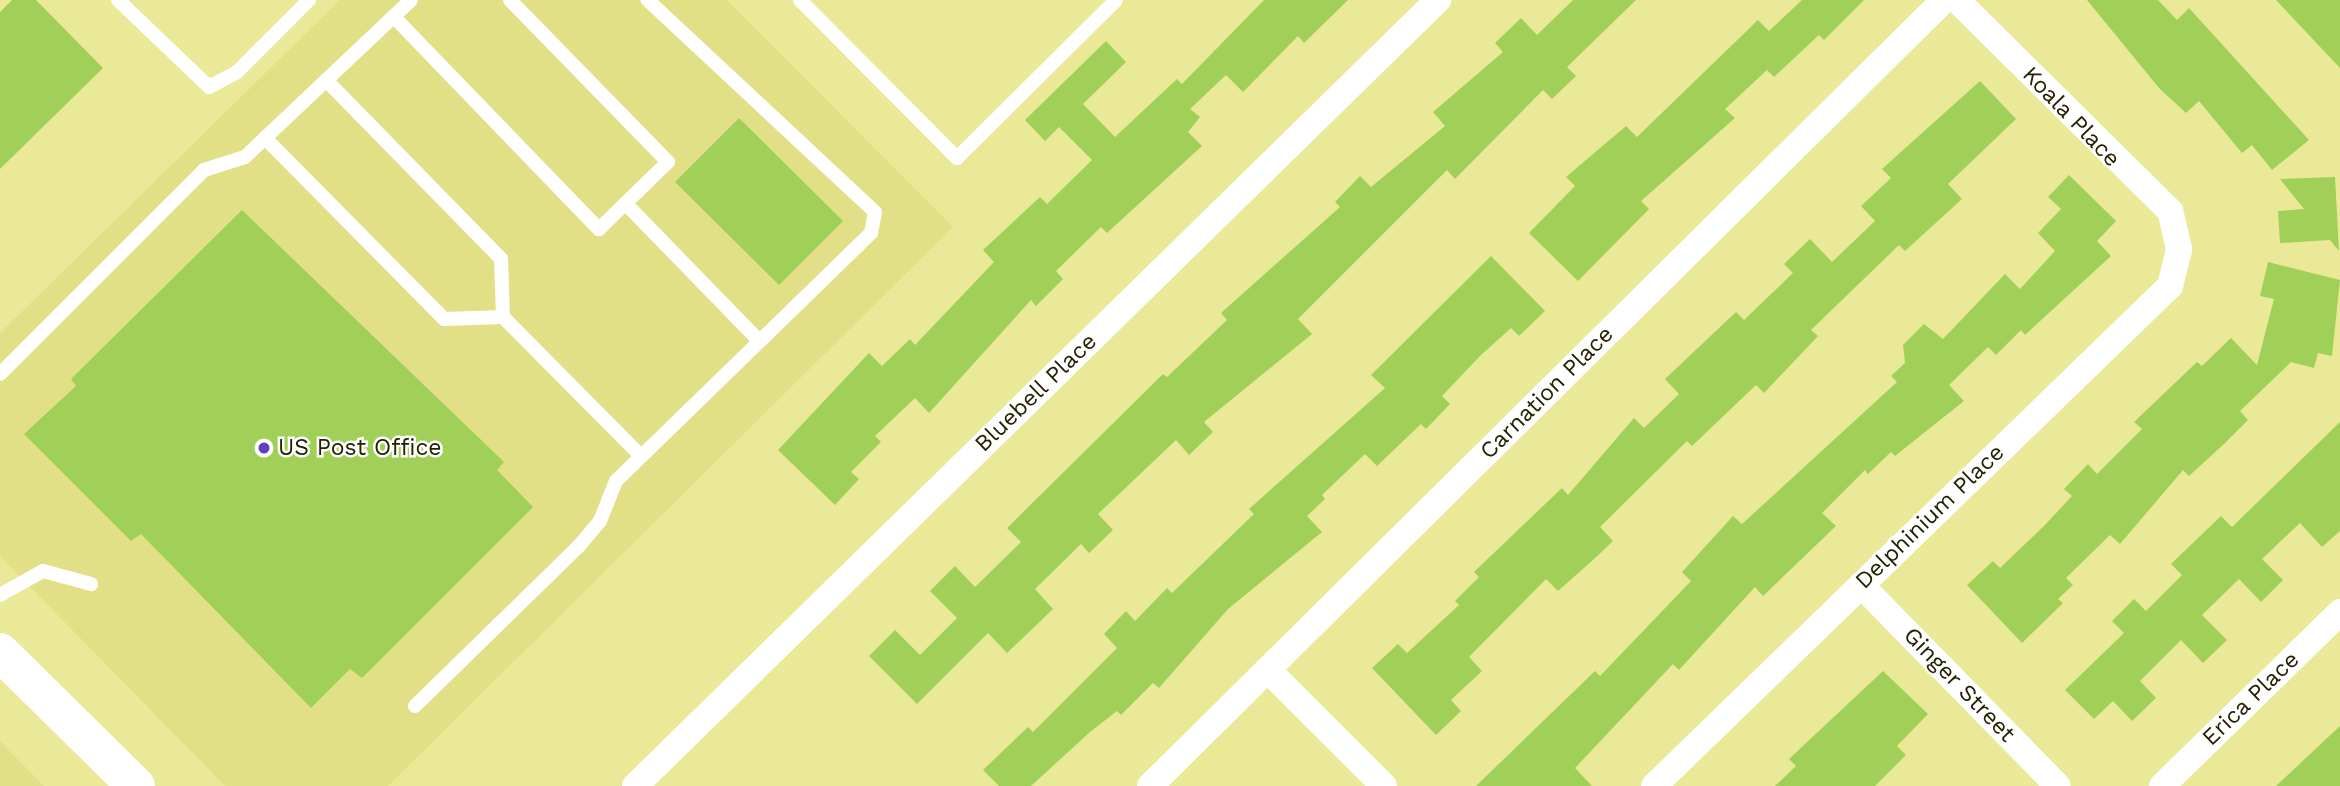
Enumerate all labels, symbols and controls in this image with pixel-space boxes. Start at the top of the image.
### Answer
street label: Koala Place [2016,61,2126,173]
street label: Carnation Place [1475,321,1619,465]
street label: Bluebell Place [969,328,1103,458]
place label: US Post Office [278,434,442,462]
street label: Delphinium Place [1850,439,2010,595]
marker: US Post Office [256,440,272,456]
street label: Ginger Street [1897,622,2021,748]
street label: Erica Place [2197,646,2305,752]

